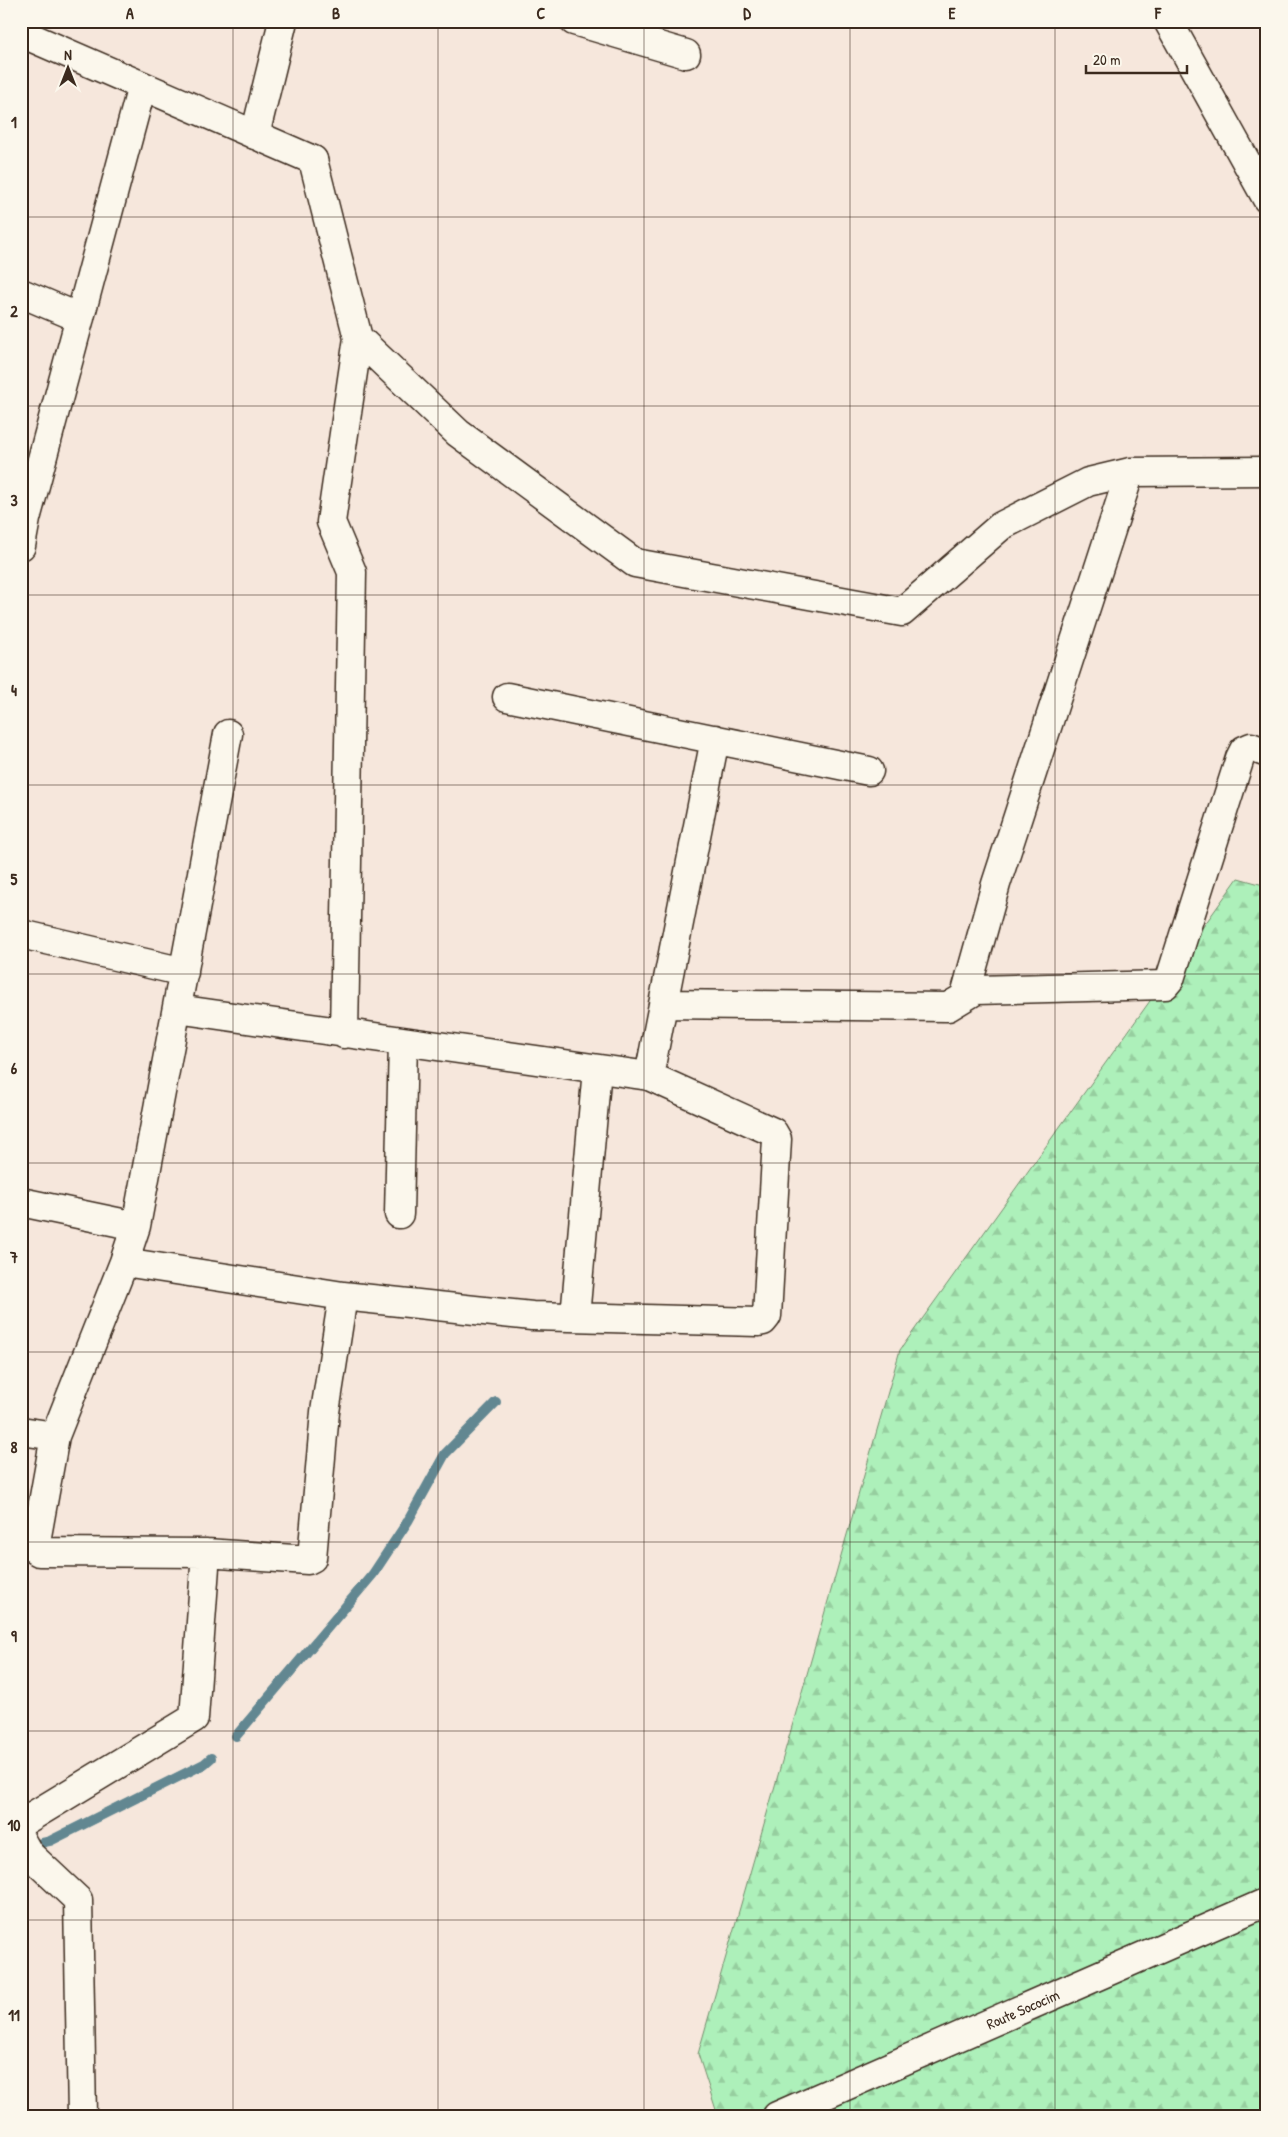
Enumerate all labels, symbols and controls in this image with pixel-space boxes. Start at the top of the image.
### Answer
text: A [126,2,134,24]
text: B [332,2,340,24]
text: C [537,2,546,24]
text: D [743,2,751,24]
text: E [948,2,956,24]
text: F [1154,2,1162,24]
north arrow [42,42,92,92]
scale bar [1086,42,1187,74]
text: N [64,45,72,64]
text: 20 m [1093,49,1120,70]
text: 1 [11,111,17,133]
text: 2 [10,300,18,322]
text: 3 [10,489,18,511]
text: 4 [11,679,17,701]
text: 5 [11,868,18,890]
text: 6 [11,1057,18,1079]
text: 7 [9,1246,18,1268]
text: 8 [11,1436,18,1458]
text: 9 [11,1625,17,1647]
text: 10 [8,1814,20,1836]
street label: Route Sococim [983,1984,1062,2034]
text: 11 [8,2004,20,2026]

